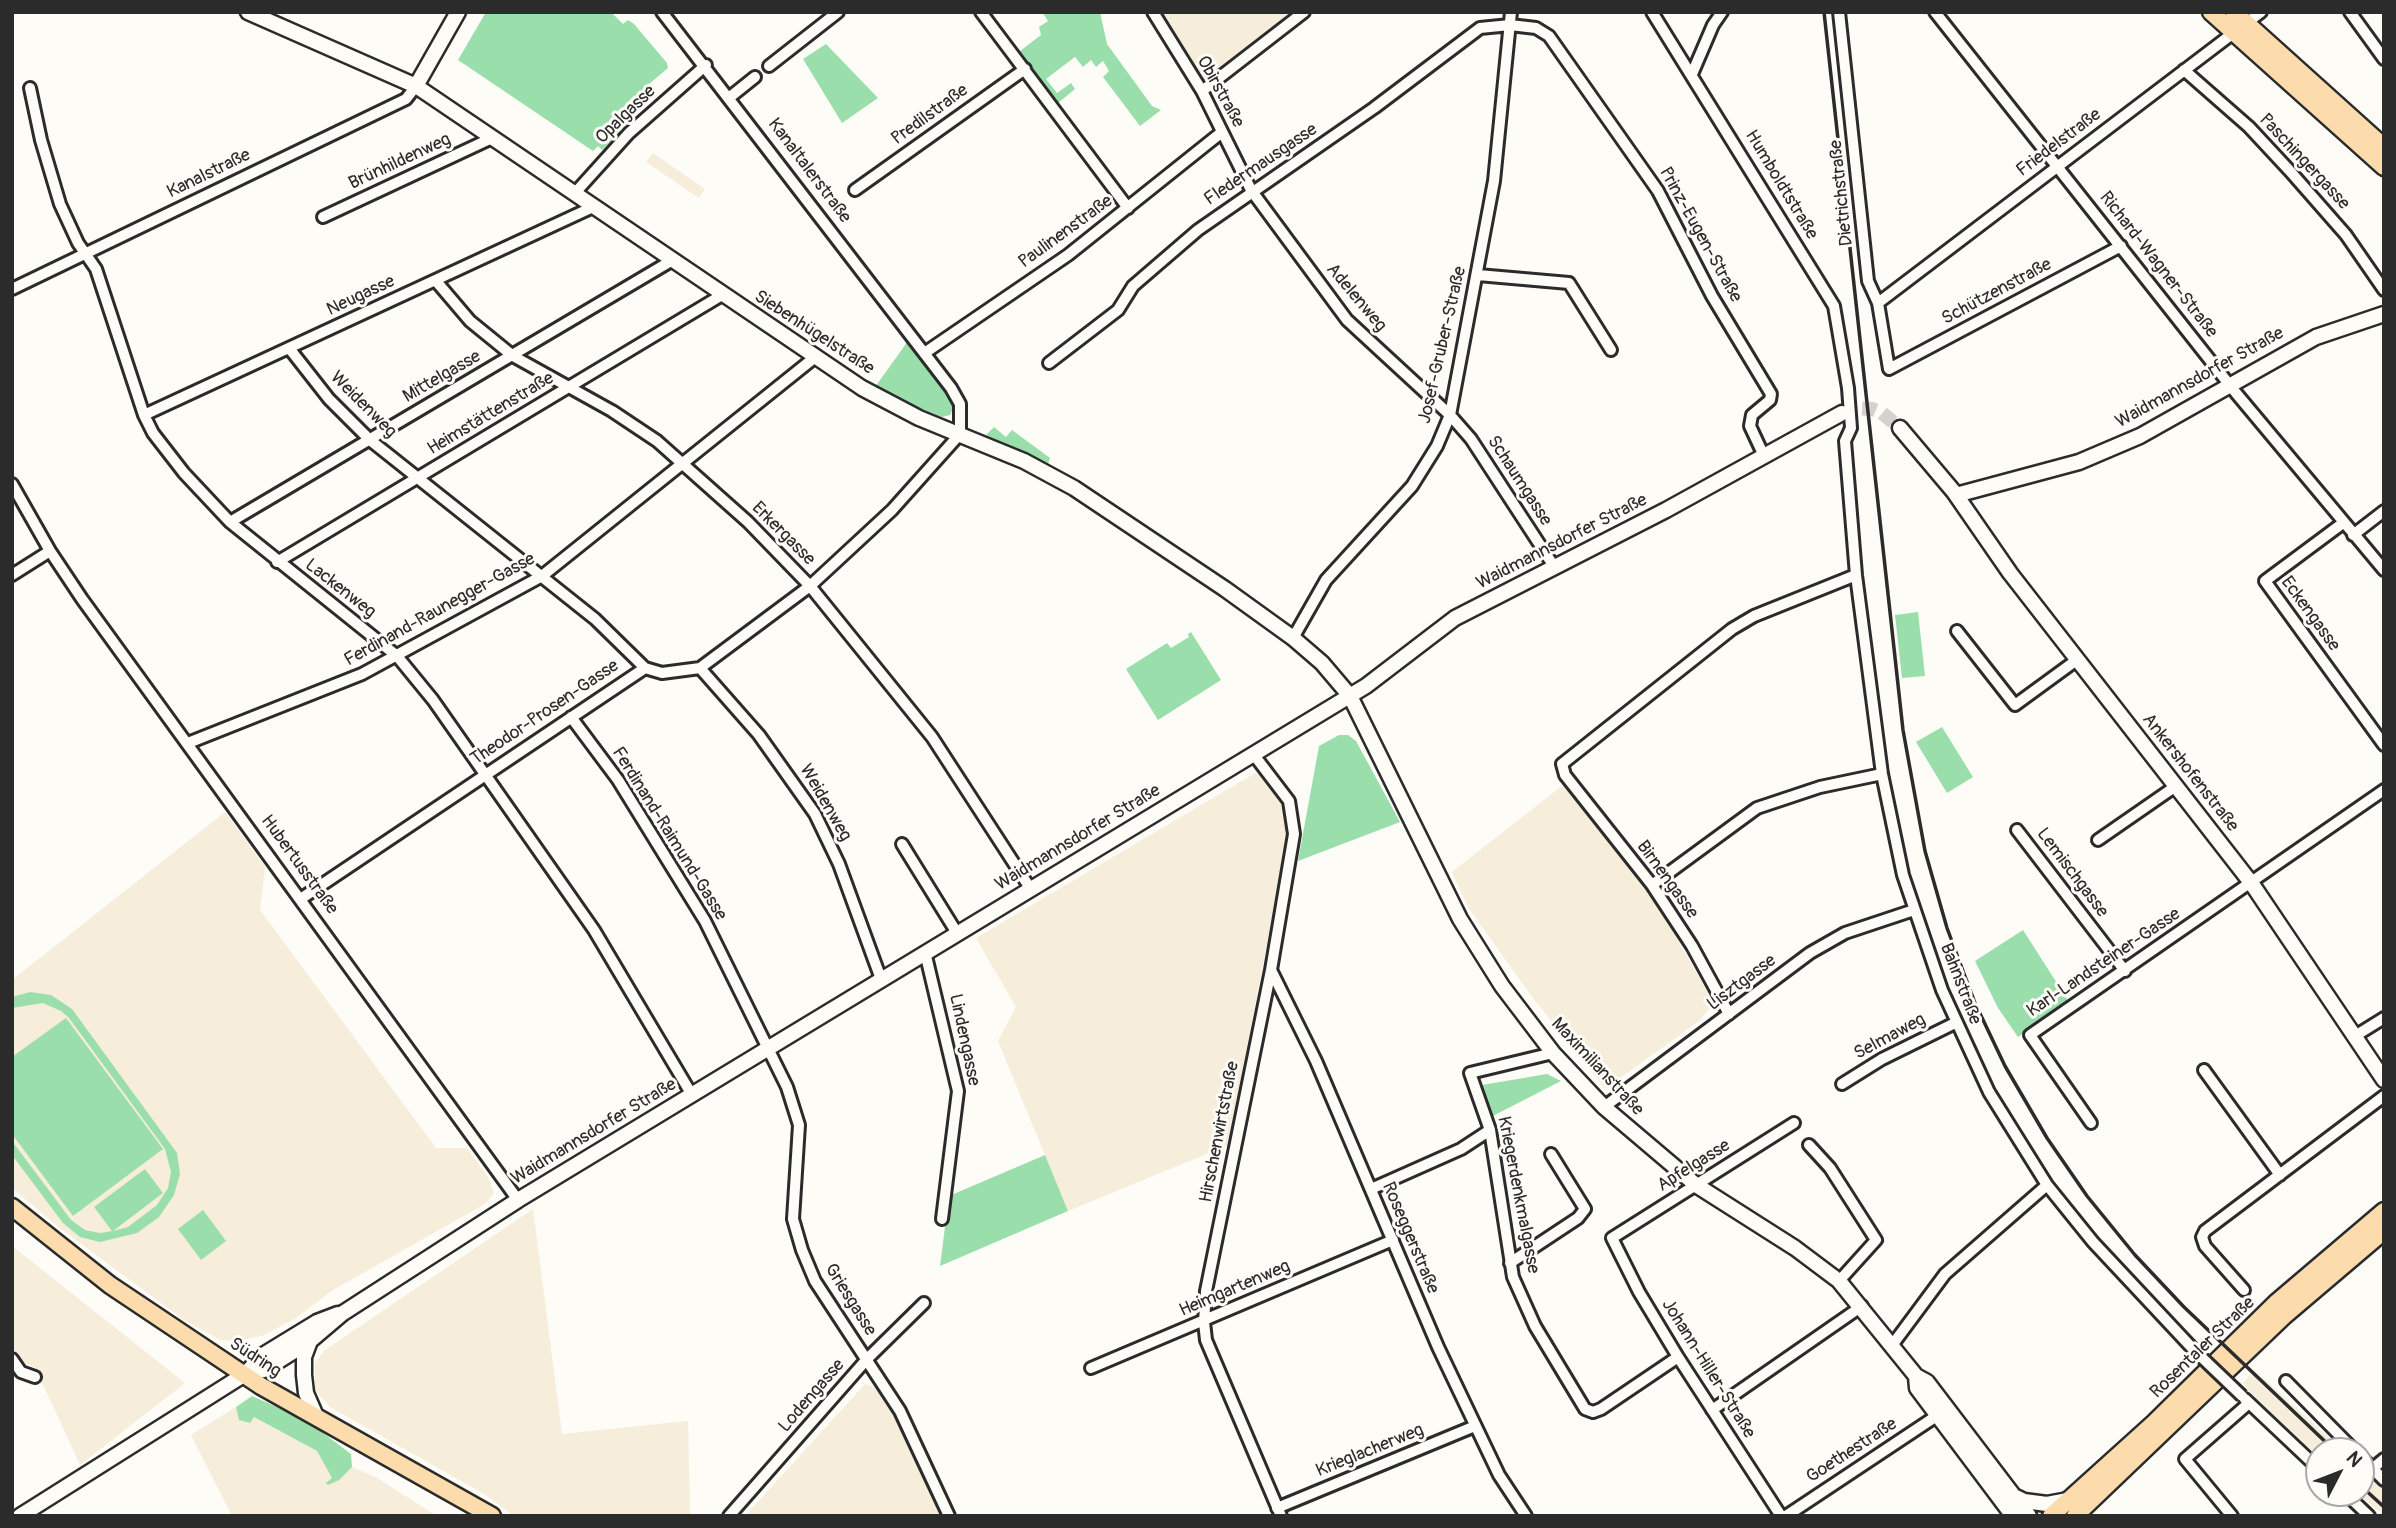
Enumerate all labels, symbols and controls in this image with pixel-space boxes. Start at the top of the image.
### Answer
street label: Obirstraße [1191,52,1249,132]
street label: Predilstraße [887,80,973,150]
street label: Opalgasse [592,81,660,149]
street label: Friedelstraße [2012,104,2106,182]
street label: Paschingergasse [2254,110,2354,214]
street label: Kanaltalerstraße [763,114,855,228]
street label: Fledermausgasse [1200,119,1322,211]
street label: Humboldtstraße [1740,126,1822,244]
street label: Brünhildenweg [346,129,454,195]
street label: Dietrichstraße [1826,139,1858,247]
street label: Kanalstraße [164,144,254,204]
street label: Prinz-Eugen-Straße [1654,164,1746,306]
street label: Richard-Wagner-Straße [2094,188,2222,342]
street label: Paulinenstraße [1015,191,1117,273]
street label: Schützenstraße [1938,254,2056,330]
street label: Adelenweg [1321,259,1391,337]
street label: Josef-Gruber-Straße [1414,264,1472,426]
street label: Neugasse [324,271,398,321]
street label: Siebenhügelstraße [750,286,878,380]
street label: Waidmannsdorfer Straße [2112,323,2288,433]
street label: Mittelgasse [399,346,485,408]
street label: Weidenweg [325,367,401,443]
street label: Heimstättenstraße [424,368,558,460]
street label: Schaumgasse [1482,432,1556,530]
street label: Waidmannsdorfer Straße [1473,490,1651,594]
street label: Erkergasse [747,498,819,570]
street label: Ferdinand-Raunegger-Gasse [341,549,539,671]
street label: Lackenweg [300,555,380,623]
street label: Eckengasse [2276,572,2344,656]
street label: Theodor-Prosen-Gasse [467,655,623,771]
street label: Ankershofenstraße [2137,710,2243,836]
street label: Ferdinand-Raimund-Gasse [607,743,731,925]
street label: Weidenweg [794,761,856,845]
street label: Waidmannsdorfer Straße [991,780,1165,896]
street label: Hubertusstraße [256,811,342,919]
street label: Lemischgasse [2031,824,2113,922]
street label: Birnengasse [1631,837,1703,923]
street label: Karl-Landsteiner-Gasse [2023,904,2185,1022]
street label: Bahnstraße [1935,940,1985,1028]
street label: Lisztgasse [1703,950,1781,1016]
street label: Lindengasse [944,992,984,1088]
street label: Selmaweg [1850,1009,1930,1065]
street label: Maximilianstraße [1546,1013,1648,1121]
street label: Hirschenwirtstraße [1196,1060,1244,1204]
street label: Waidmannsdorfer Straße [507,1074,681,1190]
street label: Kriegerdenkmalgasse [1492,1115,1544,1275]
street label: Apfelgasse [1654,1135,1734,1197]
street label: Roseggerstraße [1377,1179,1443,1297]
street label: Heimgartenweg [1176,1256,1294,1322]
street label: Griesgasse [819,1260,881,1340]
street label: Rosentaler Straße [2146,1293,2260,1403]
street label: Johann-Hiller-Straße [1656,1295,1760,1443]
street label: Südring [225,1333,285,1383]
street label: Lodengasse [774,1355,850,1437]
street label: Goethestraße [1803,1414,1901,1488]
street label: Krieglacherweg [1313,1420,1427,1482]
north arrow [2305,1437,2375,1507]
text: N [2341,1446,2367,1472]

